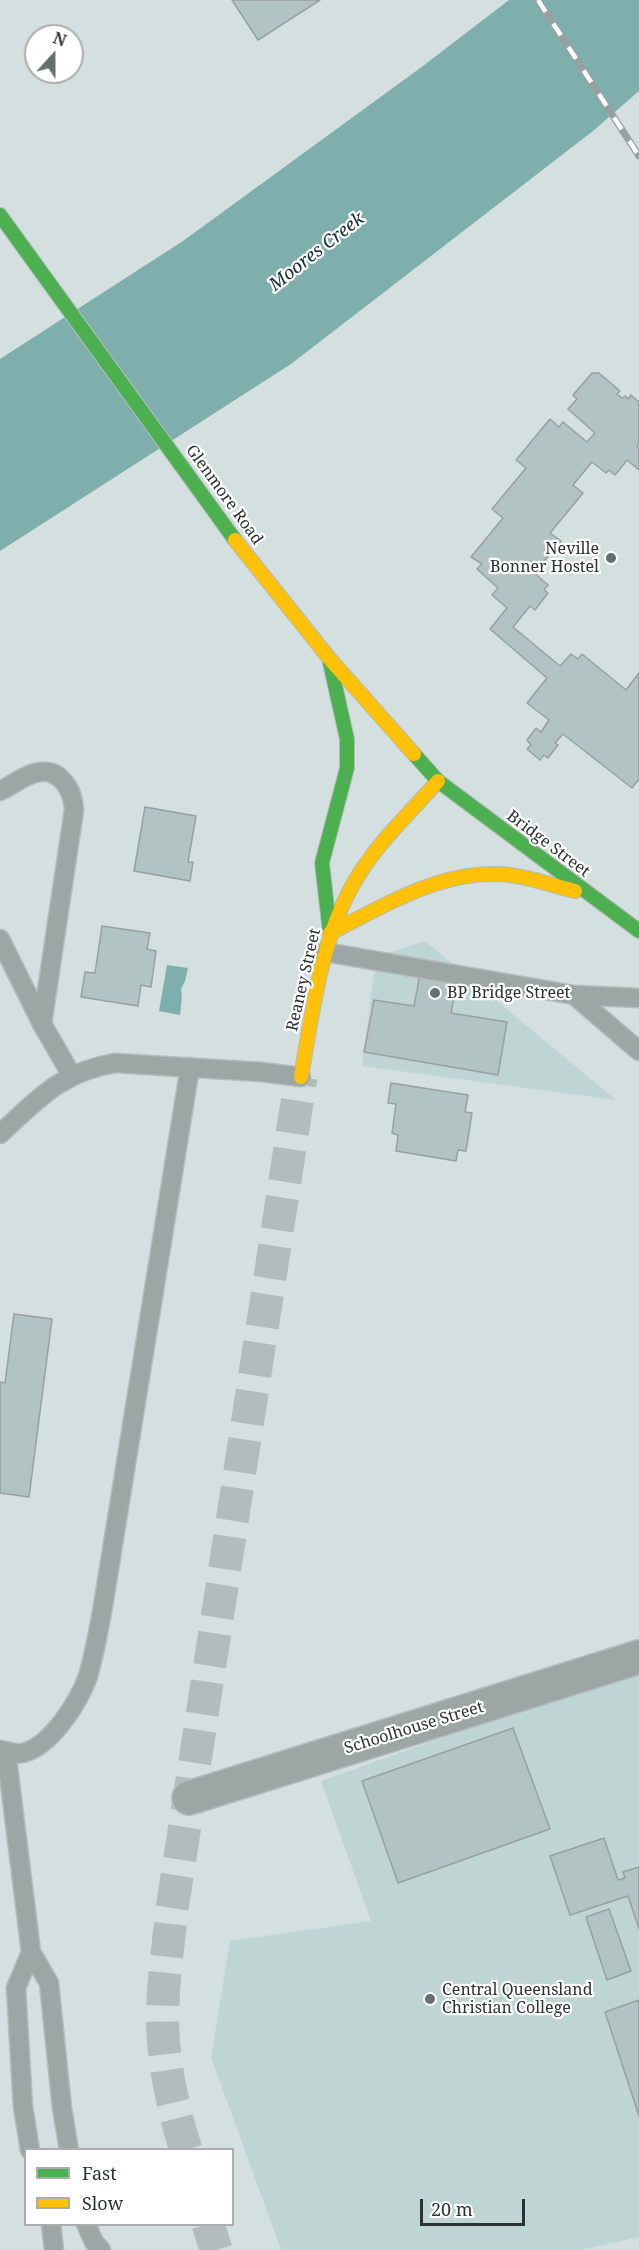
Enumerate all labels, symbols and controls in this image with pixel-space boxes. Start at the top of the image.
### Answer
north arrow [24,24,84,84]
text: N [50,27,70,52]
water label: Moores Creek [265,208,369,296]
street label: Glenmore Road [181,441,267,549]
place label: Neville Bonner Hostel [490,539,599,577]
marker: Neville Bonner Hostel [604,551,618,565]
street label: Bridge Street [503,807,593,881]
street label: Reaney Street [283,927,325,1033]
place label: BP Bridge Street [447,983,570,1003]
marker: BP Bridge Street [428,986,442,1000]
street label: Schoolhouse Street [342,1698,486,1758]
place label: Central Queensland Christian College [442,1980,592,2018]
marker: Central Queensland Christian College [423,1992,437,2006]
legend [24,2148,234,2226]
text: Fast [82,2161,117,2185]
scale bar [423,2187,528,2225]
text: Slow [82,2191,123,2215]
text: 20 m [431,2197,473,2221]

